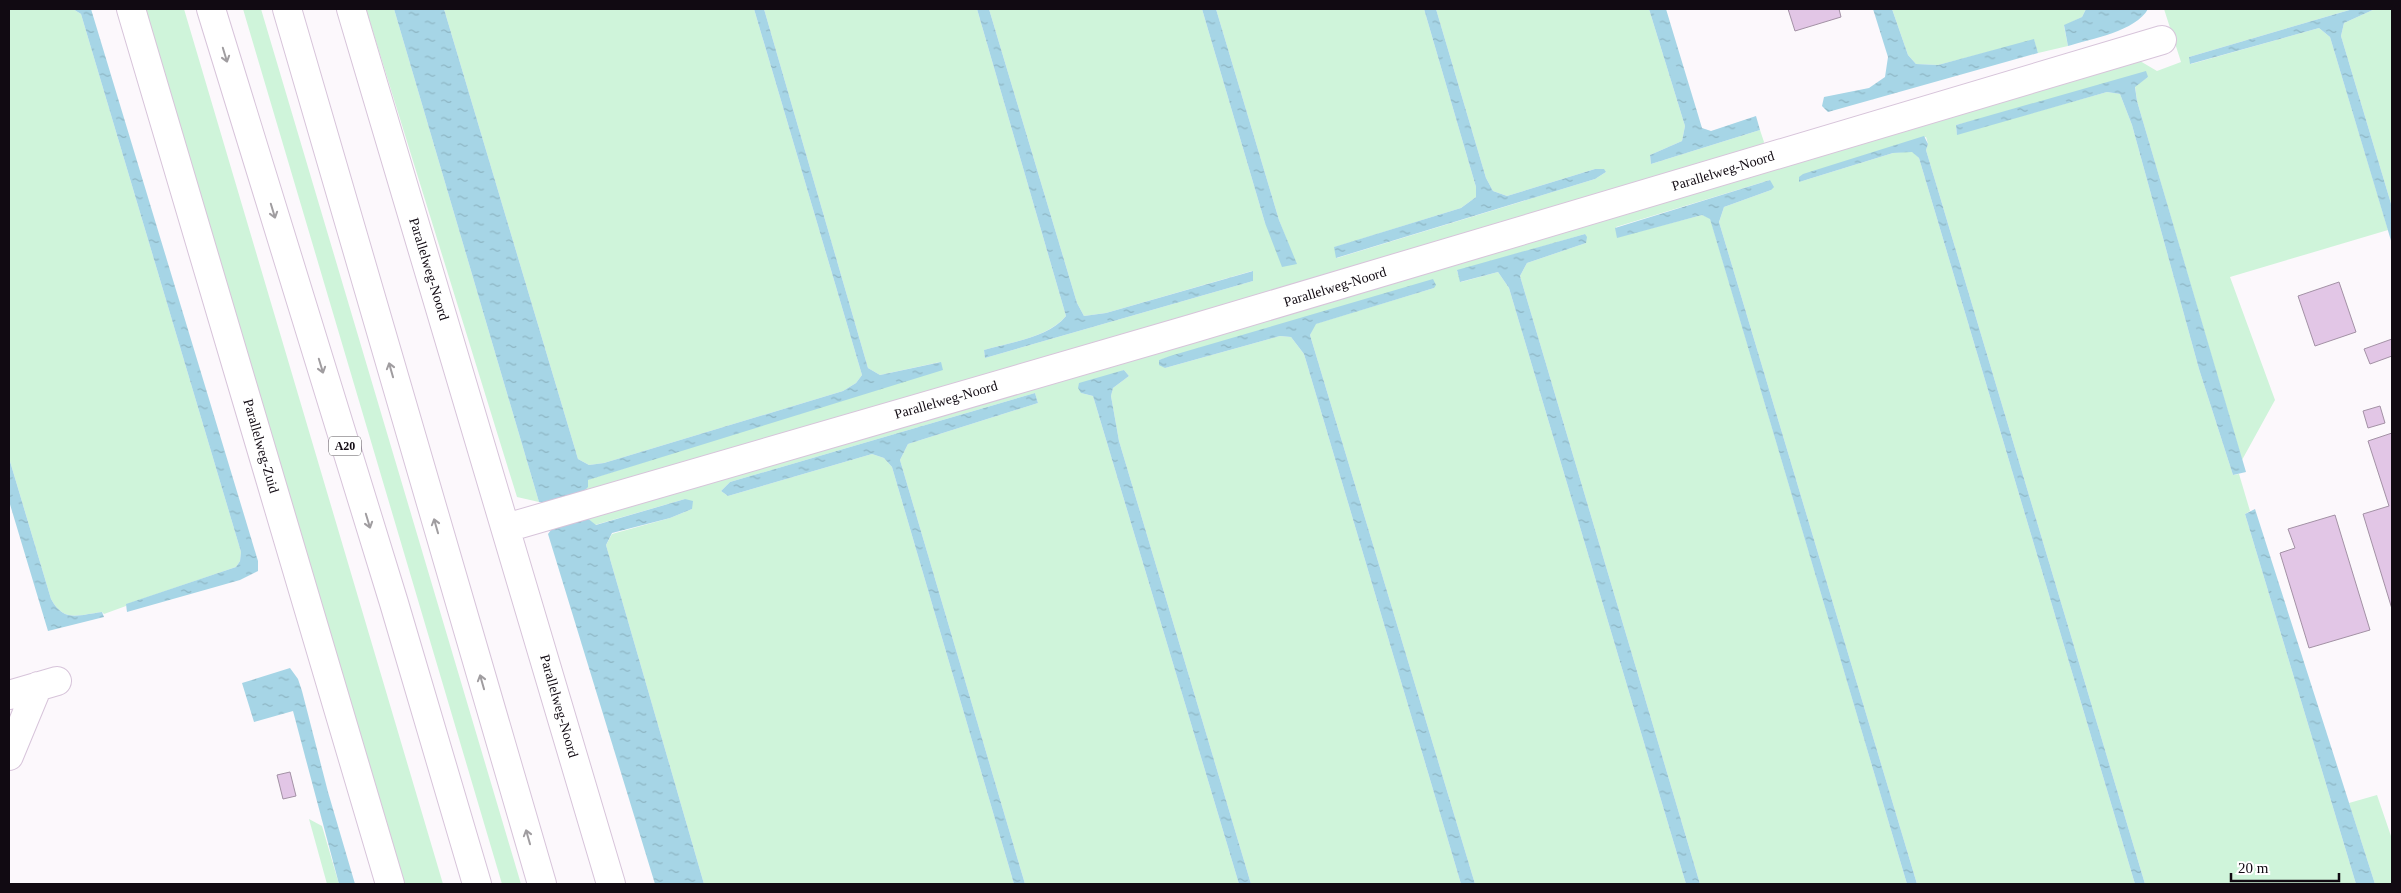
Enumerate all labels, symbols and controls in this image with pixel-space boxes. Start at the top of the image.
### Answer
one-way arrow [221,47,230,63]
street label: Parallelweg-Noord [1670,148,1776,194]
one-way arrow [268,202,278,218]
street label: Parallelweg-Noord [406,216,452,322]
street label: Parallelweg-Noord [1282,264,1388,310]
one-way arrow [316,358,326,374]
one-way arrow [386,362,396,378]
street label: Parallelweg-Noord [893,378,999,422]
street label: Parallelweg-Zuid [240,397,282,495]
road number: A20 [329,436,361,456]
one-way arrow [364,513,374,529]
one-way arrow [431,518,441,534]
street label: Parallelweg-Noord [537,653,581,759]
one-way arrow [476,674,486,690]
one-way arrow [522,830,532,846]
scale bar [2231,850,2338,882]
text: 20 m [2238,860,2269,876]

